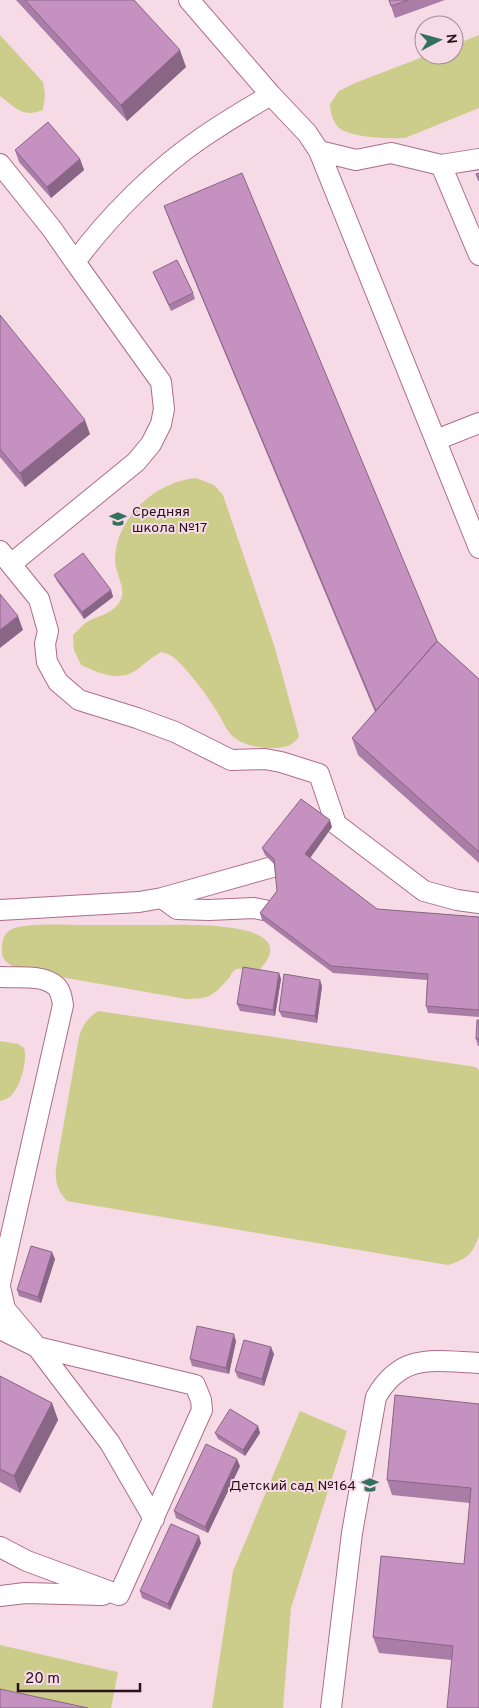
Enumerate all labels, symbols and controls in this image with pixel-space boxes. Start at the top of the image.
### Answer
north arrow [414,15,464,65]
text: N [441,33,459,45]
place label: Средняя школа №17 [132,504,207,537]
school or university icon: Средняя школа №17 [108,509,128,529]
school or university icon: Детский сад №164 [360,1475,380,1495]
place label: Детский сад №164 [229,1478,356,1495]
scale bar [18,1660,140,1692]
text: 20 m [25,1670,60,1689]

